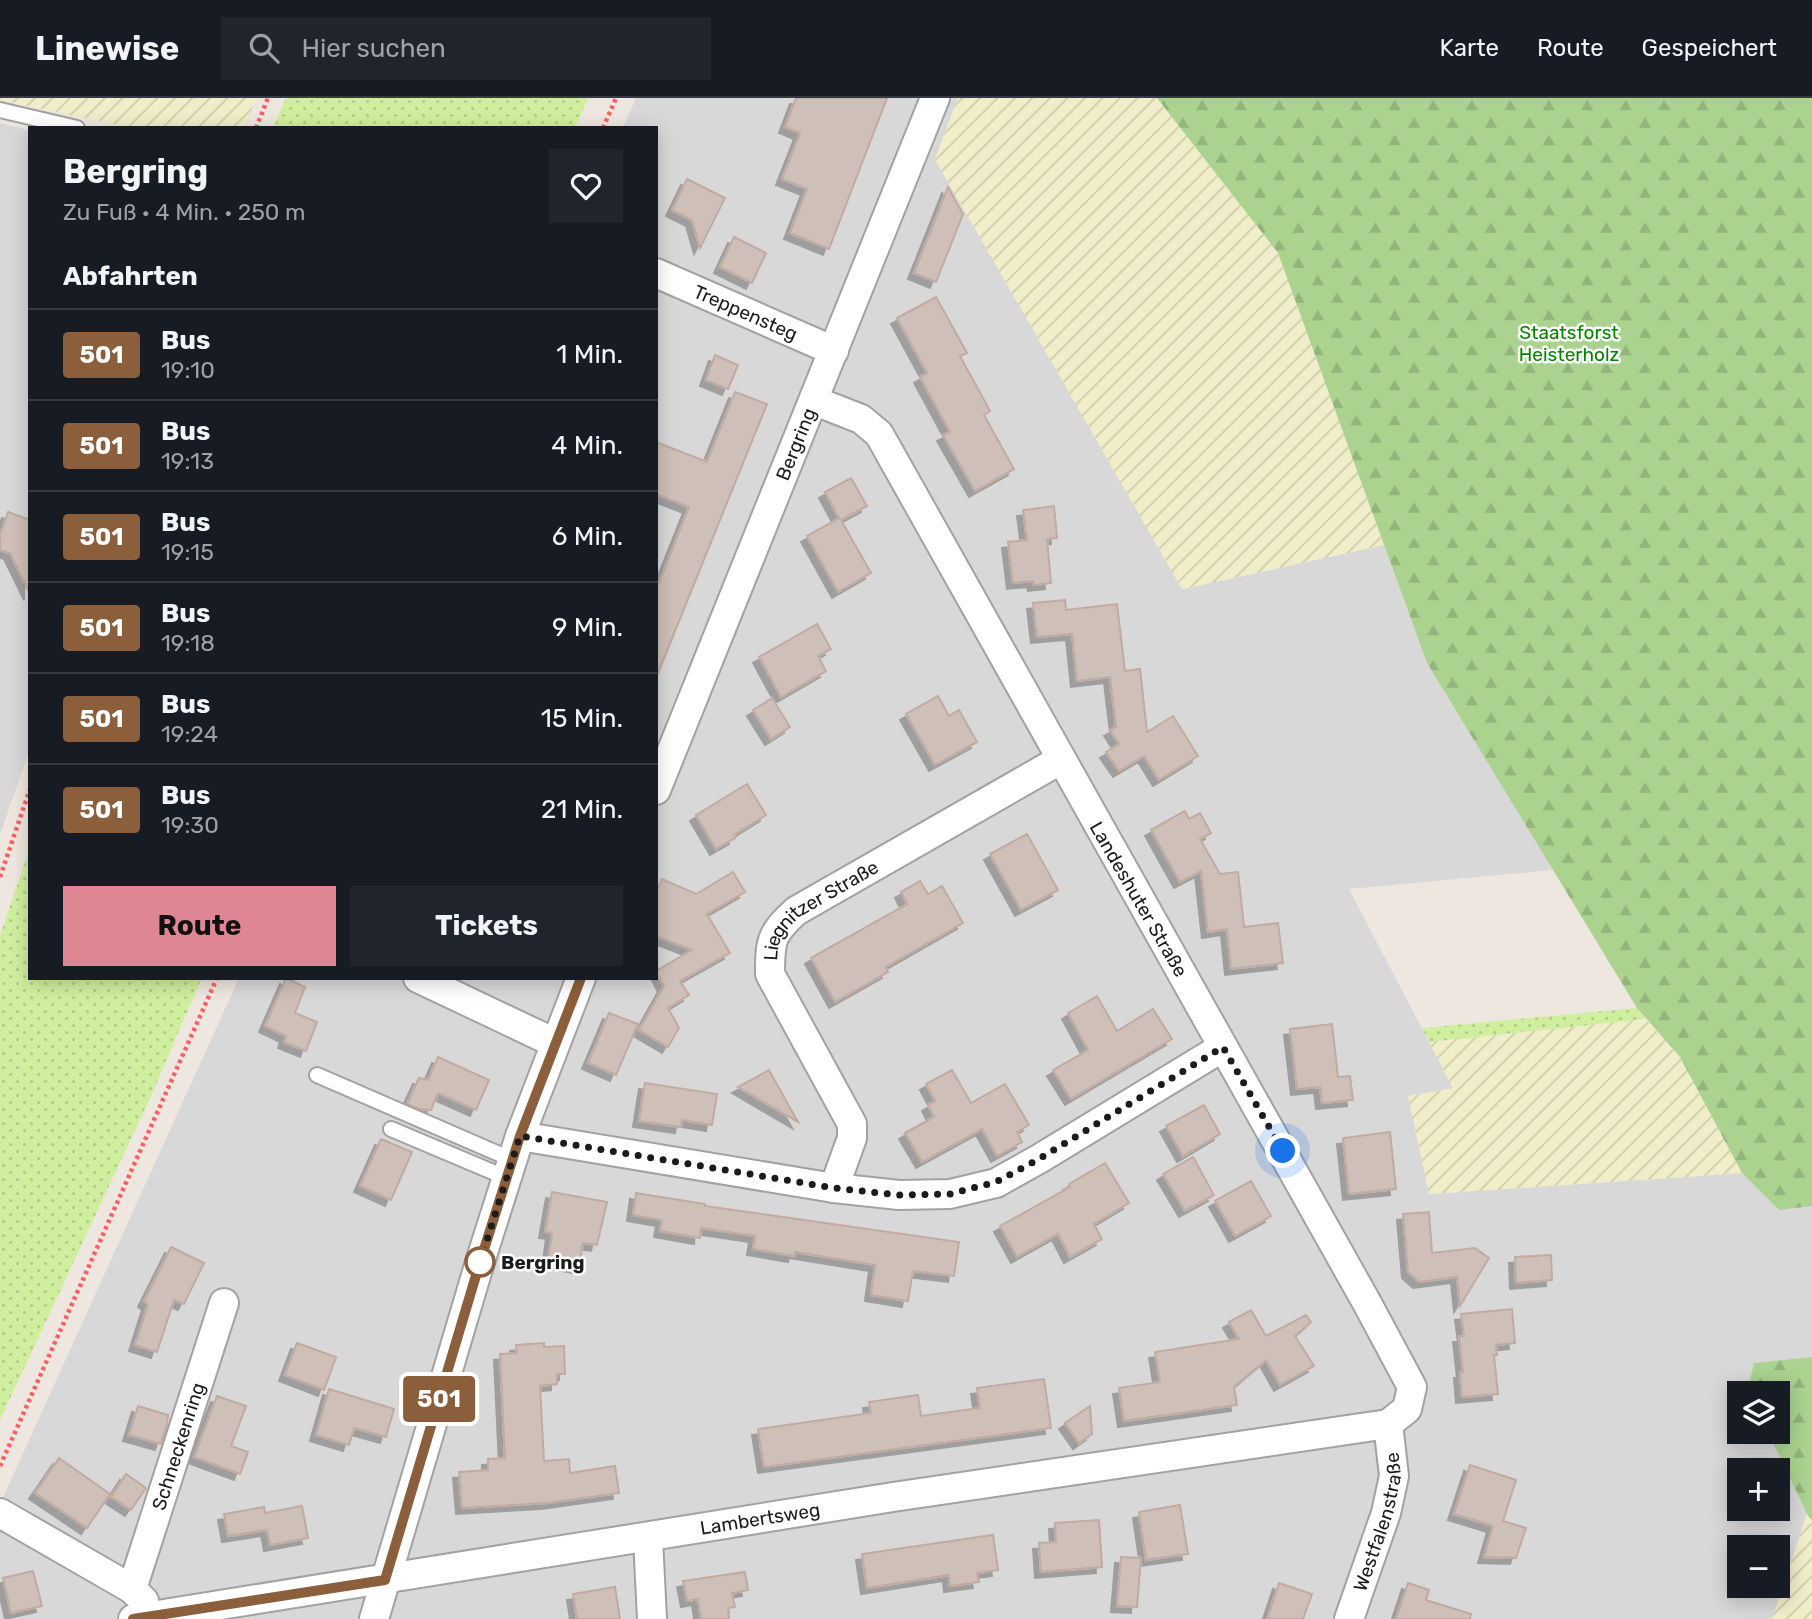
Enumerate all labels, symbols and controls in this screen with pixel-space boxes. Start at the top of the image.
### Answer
search box [221,17,711,80]
text: Linewise [35,29,179,68]
icon: search [245,29,283,67]
text: Hier suchen [301,33,446,64]
text: Karte [1440,34,1499,62]
text: Route [1537,34,1604,62]
text: Gespeichert [1642,34,1777,62]
button: heart [549,149,623,223]
text: Bergring [63,152,208,191]
text: Zu Fuß · 4 Min. · 250 m [63,198,306,226]
text: Abfahrten [63,261,198,292]
street label: Treppensteg [690,280,801,346]
park label: Staatsforst Heisterholz [1519,321,1619,366]
text: Bus [161,325,210,356]
text: 1 Min. [556,339,623,370]
text: 501 [80,341,123,369]
text: 19:10 [161,356,215,384]
street label: Bergring [771,405,821,484]
text: Bus [161,416,210,447]
text: 4 Min. [551,430,623,461]
text: 501 [80,432,123,460]
text: 19:13 [161,447,214,475]
text: Bus [161,507,210,538]
text: 6 Min. [552,521,623,552]
text: 501 [80,523,123,551]
text: 19:15 [161,538,214,566]
text: Bus [161,598,210,629]
text: 9 Min. [552,612,623,643]
text: 501 [80,614,123,642]
text: 19:18 [161,629,215,657]
text: Bus [161,689,210,720]
text: 15 Min. [541,703,623,734]
text: 501 [80,705,123,733]
text: 19:24 [161,720,218,748]
text: Bus [161,780,210,811]
text: 21 Min. [541,794,623,825]
text: 501 [80,796,123,824]
text: 19:30 [161,811,219,839]
street label: Landeshuter Straße [1085,818,1192,981]
street label: Liegnitzer Straße [759,855,883,961]
button: Route [63,886,336,966]
button: Tickets [350,886,623,966]
your location [1265,1133,1300,1168]
marker: Bergring [465,1247,495,1277]
place label: Bergring [501,1251,585,1274]
line badge: 501 [399,1376,479,1422]
street label: Schneckenring [147,1380,210,1513]
map controls [1727,1381,1790,1598]
button: layers [1727,1381,1790,1444]
text: 501 [417,1385,461,1413]
street label: Westfalenstraße [1349,1451,1406,1594]
button: + [1727,1458,1790,1521]
street label: Lambertsweg [698,1498,822,1540]
button: − [1727,1535,1790,1598]

